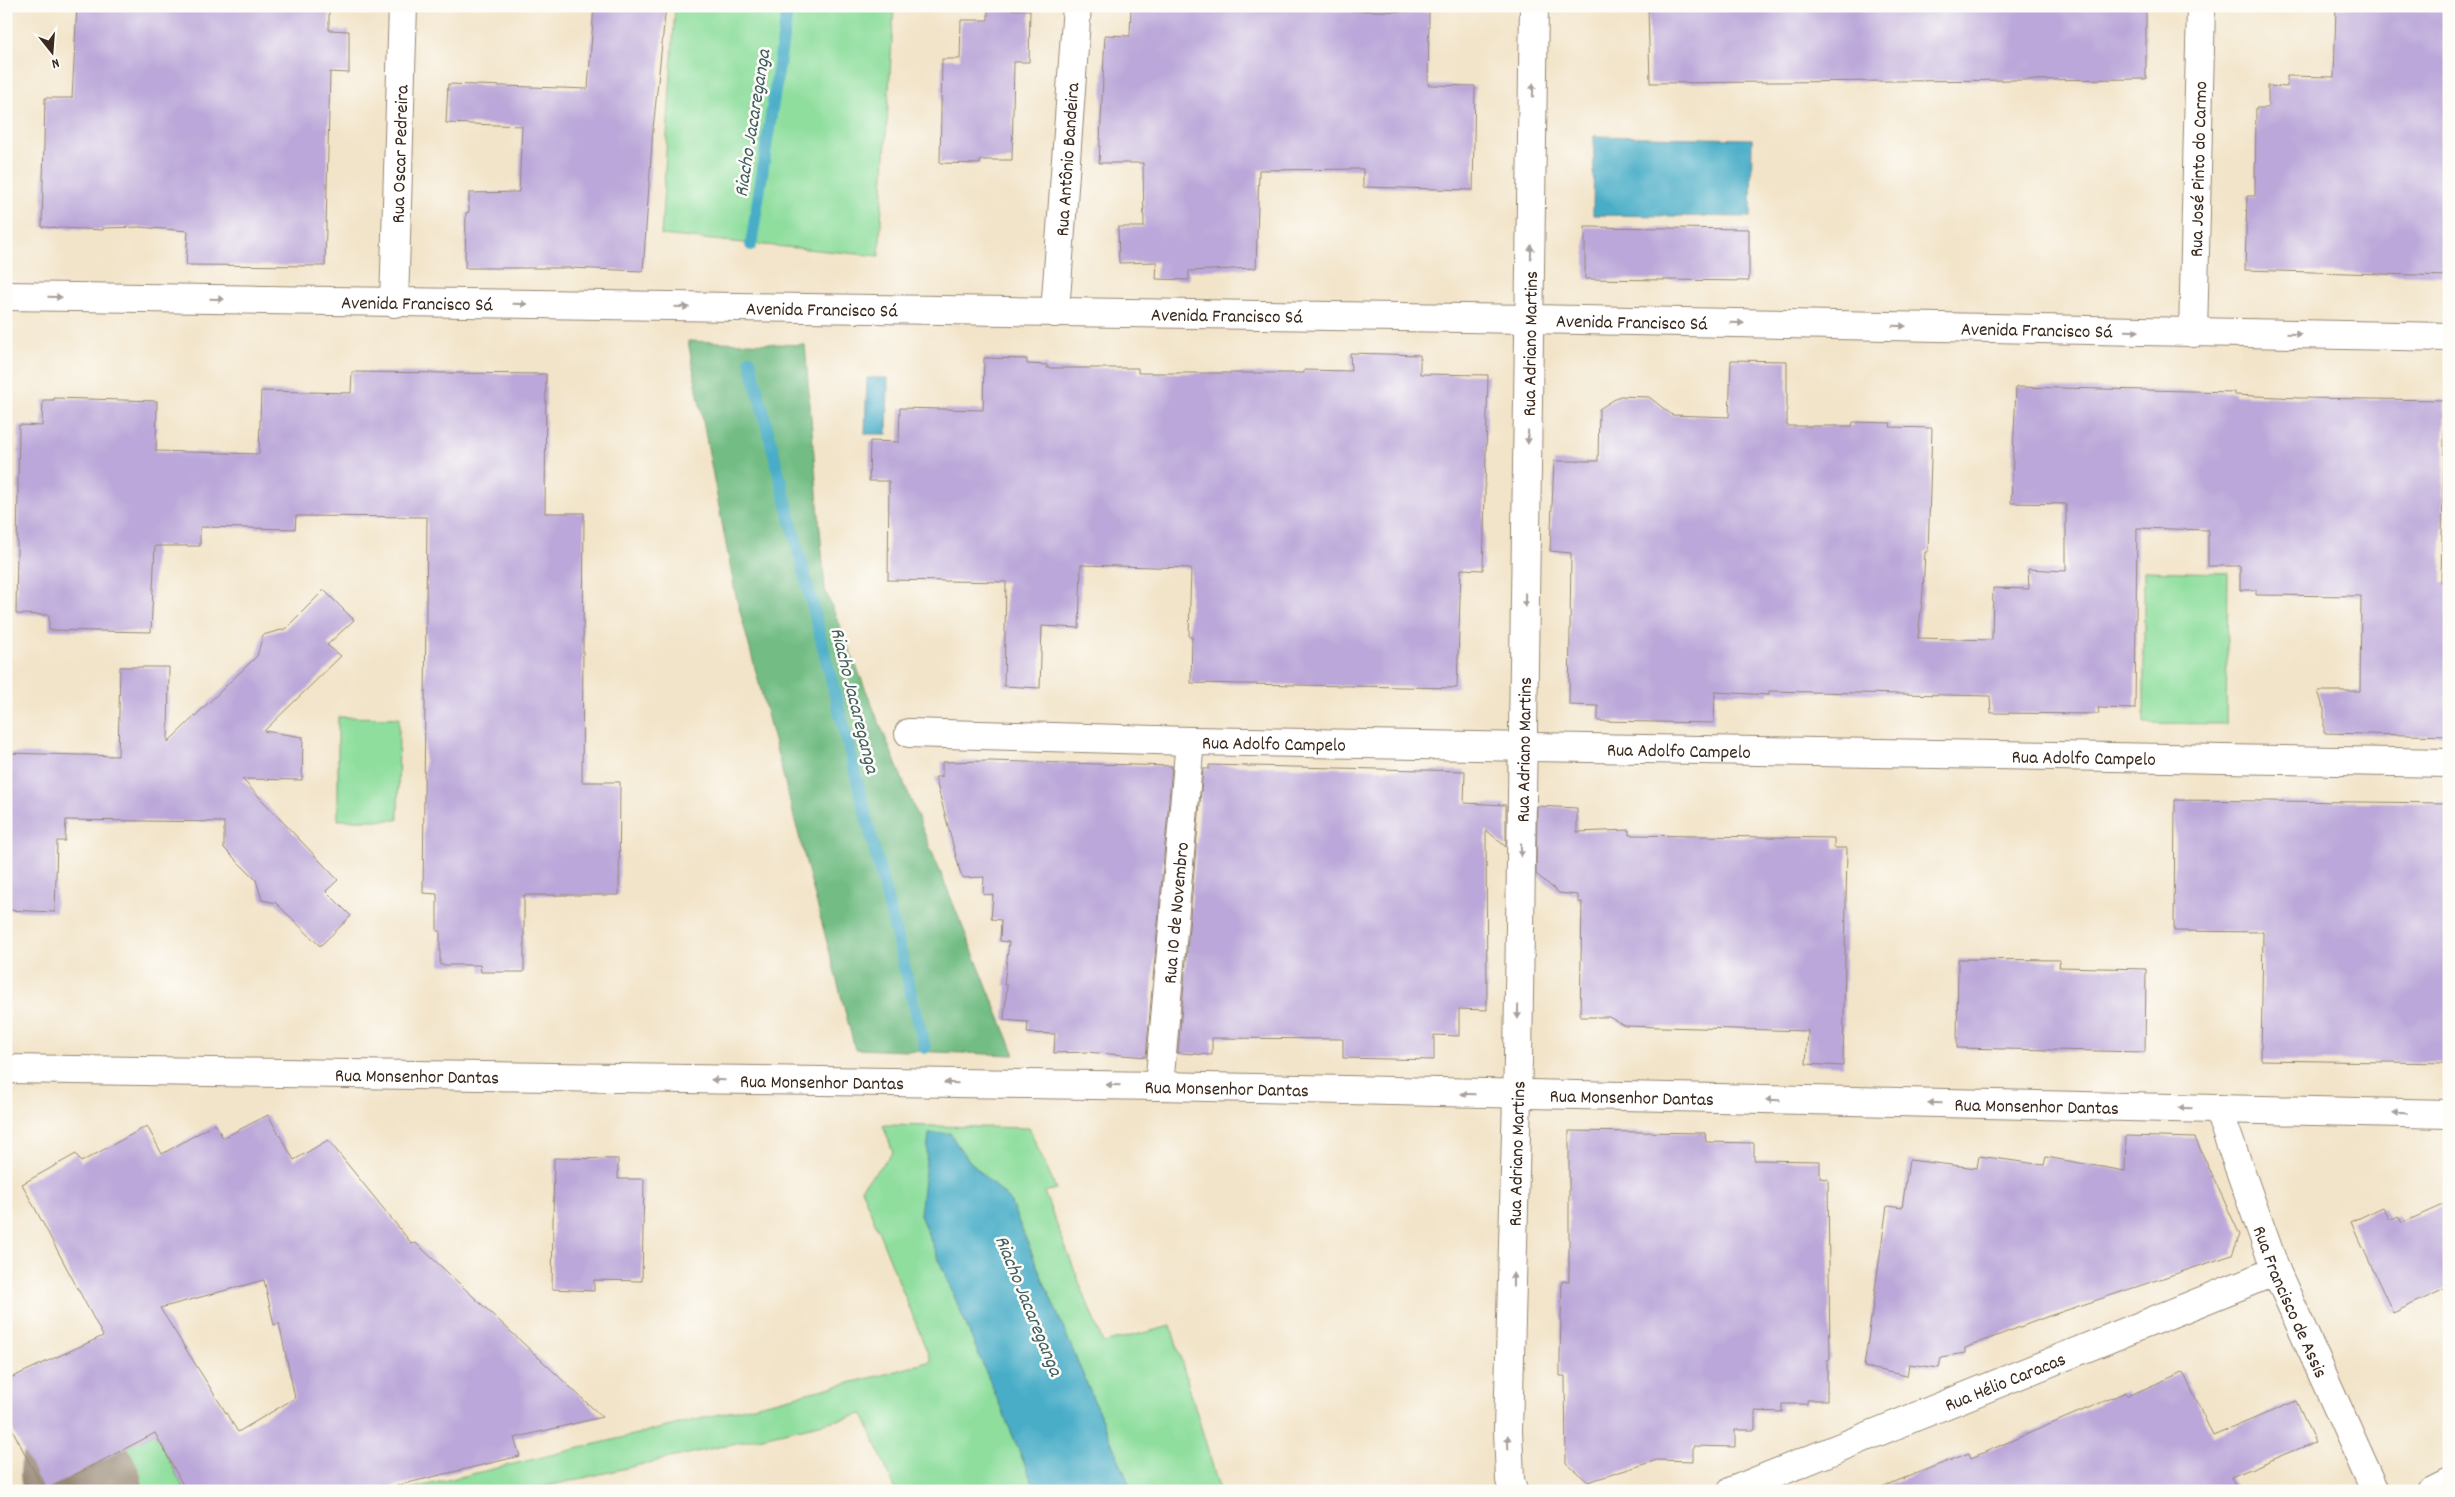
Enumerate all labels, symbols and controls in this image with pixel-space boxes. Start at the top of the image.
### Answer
north arrow [28,28,78,78]
water label: Riacho Jacareganga [728,46,780,199]
text: N [49,52,61,73]
street label: Rua Antônio Bandeira [1051,81,1089,237]
street label: Rua José Pinto do Carmo [2185,81,2216,257]
one-way arrow [1529,82,1537,98]
street label: Rua Oscar Pedreira [386,83,418,224]
one-way arrow [1527,244,1535,260]
street label: Rua Adriano Martins [1518,271,1547,417]
street label: Avenida Francisco Sá [341,291,494,320]
one-way arrow [47,293,63,301]
one-way arrow [210,295,226,303]
street label: Avenida Francisco Sá [746,297,899,326]
one-way arrow [512,300,528,308]
one-way arrow [675,303,691,311]
street label: Avenida Francisco Sá [1151,303,1303,333]
street label: Avenida Francisco Sá [1556,310,1708,339]
street label: Avenida Francisco Sá [1960,317,2113,347]
one-way arrow [1729,319,1745,327]
one-way arrow [1891,323,1907,331]
one-way arrow [2124,328,2140,336]
one-way arrow [2286,331,2302,339]
one-way arrow [1524,430,1532,446]
one-way arrow [1521,592,1529,608]
water label: Riacho Jacareganga [821,625,885,778]
street label: Rua Adriano Martins [1512,677,1541,823]
street label: Rua Adolfo Campelo [1202,731,1346,761]
street label: Rua Adolfo Campelo [1606,738,1751,768]
street label: Rua Adolfo Campelo [2011,745,2156,775]
street label: Rua 10 de Novembro [1158,841,1198,985]
one-way arrow [1517,842,1525,858]
one-way arrow [1514,1005,1522,1021]
street label: Rua Monsenhor Dantas [335,1064,499,1093]
street label: Rua Monsenhor Dantas [739,1070,904,1099]
one-way arrow [710,1075,726,1083]
street label: Rua Monsenhor Dantas [1144,1076,1309,1106]
one-way arrow [943,1079,959,1087]
one-way arrow [1105,1081,1121,1089]
street label: Rua Adriano Martins [1503,1081,1534,1227]
street label: Rua Monsenhor Dantas [1549,1084,1714,1115]
one-way arrow [1460,1090,1476,1098]
street label: Rua Monsenhor Dantas [1954,1093,2119,1124]
one-way arrow [1764,1096,1780,1104]
one-way arrow [1927,1099,1943,1107]
one-way arrow [2177,1104,2193,1112]
one-way arrow [2392,1109,2408,1117]
street label: Rua Francisco de Assis [2244,1223,2333,1383]
water label: Riacho Jacareganga [986,1232,1069,1382]
one-way arrow [1509,1272,1517,1288]
street label: Rua Hélio Caracas [1941,1347,2070,1421]
one-way arrow [1504,1434,1512,1450]

